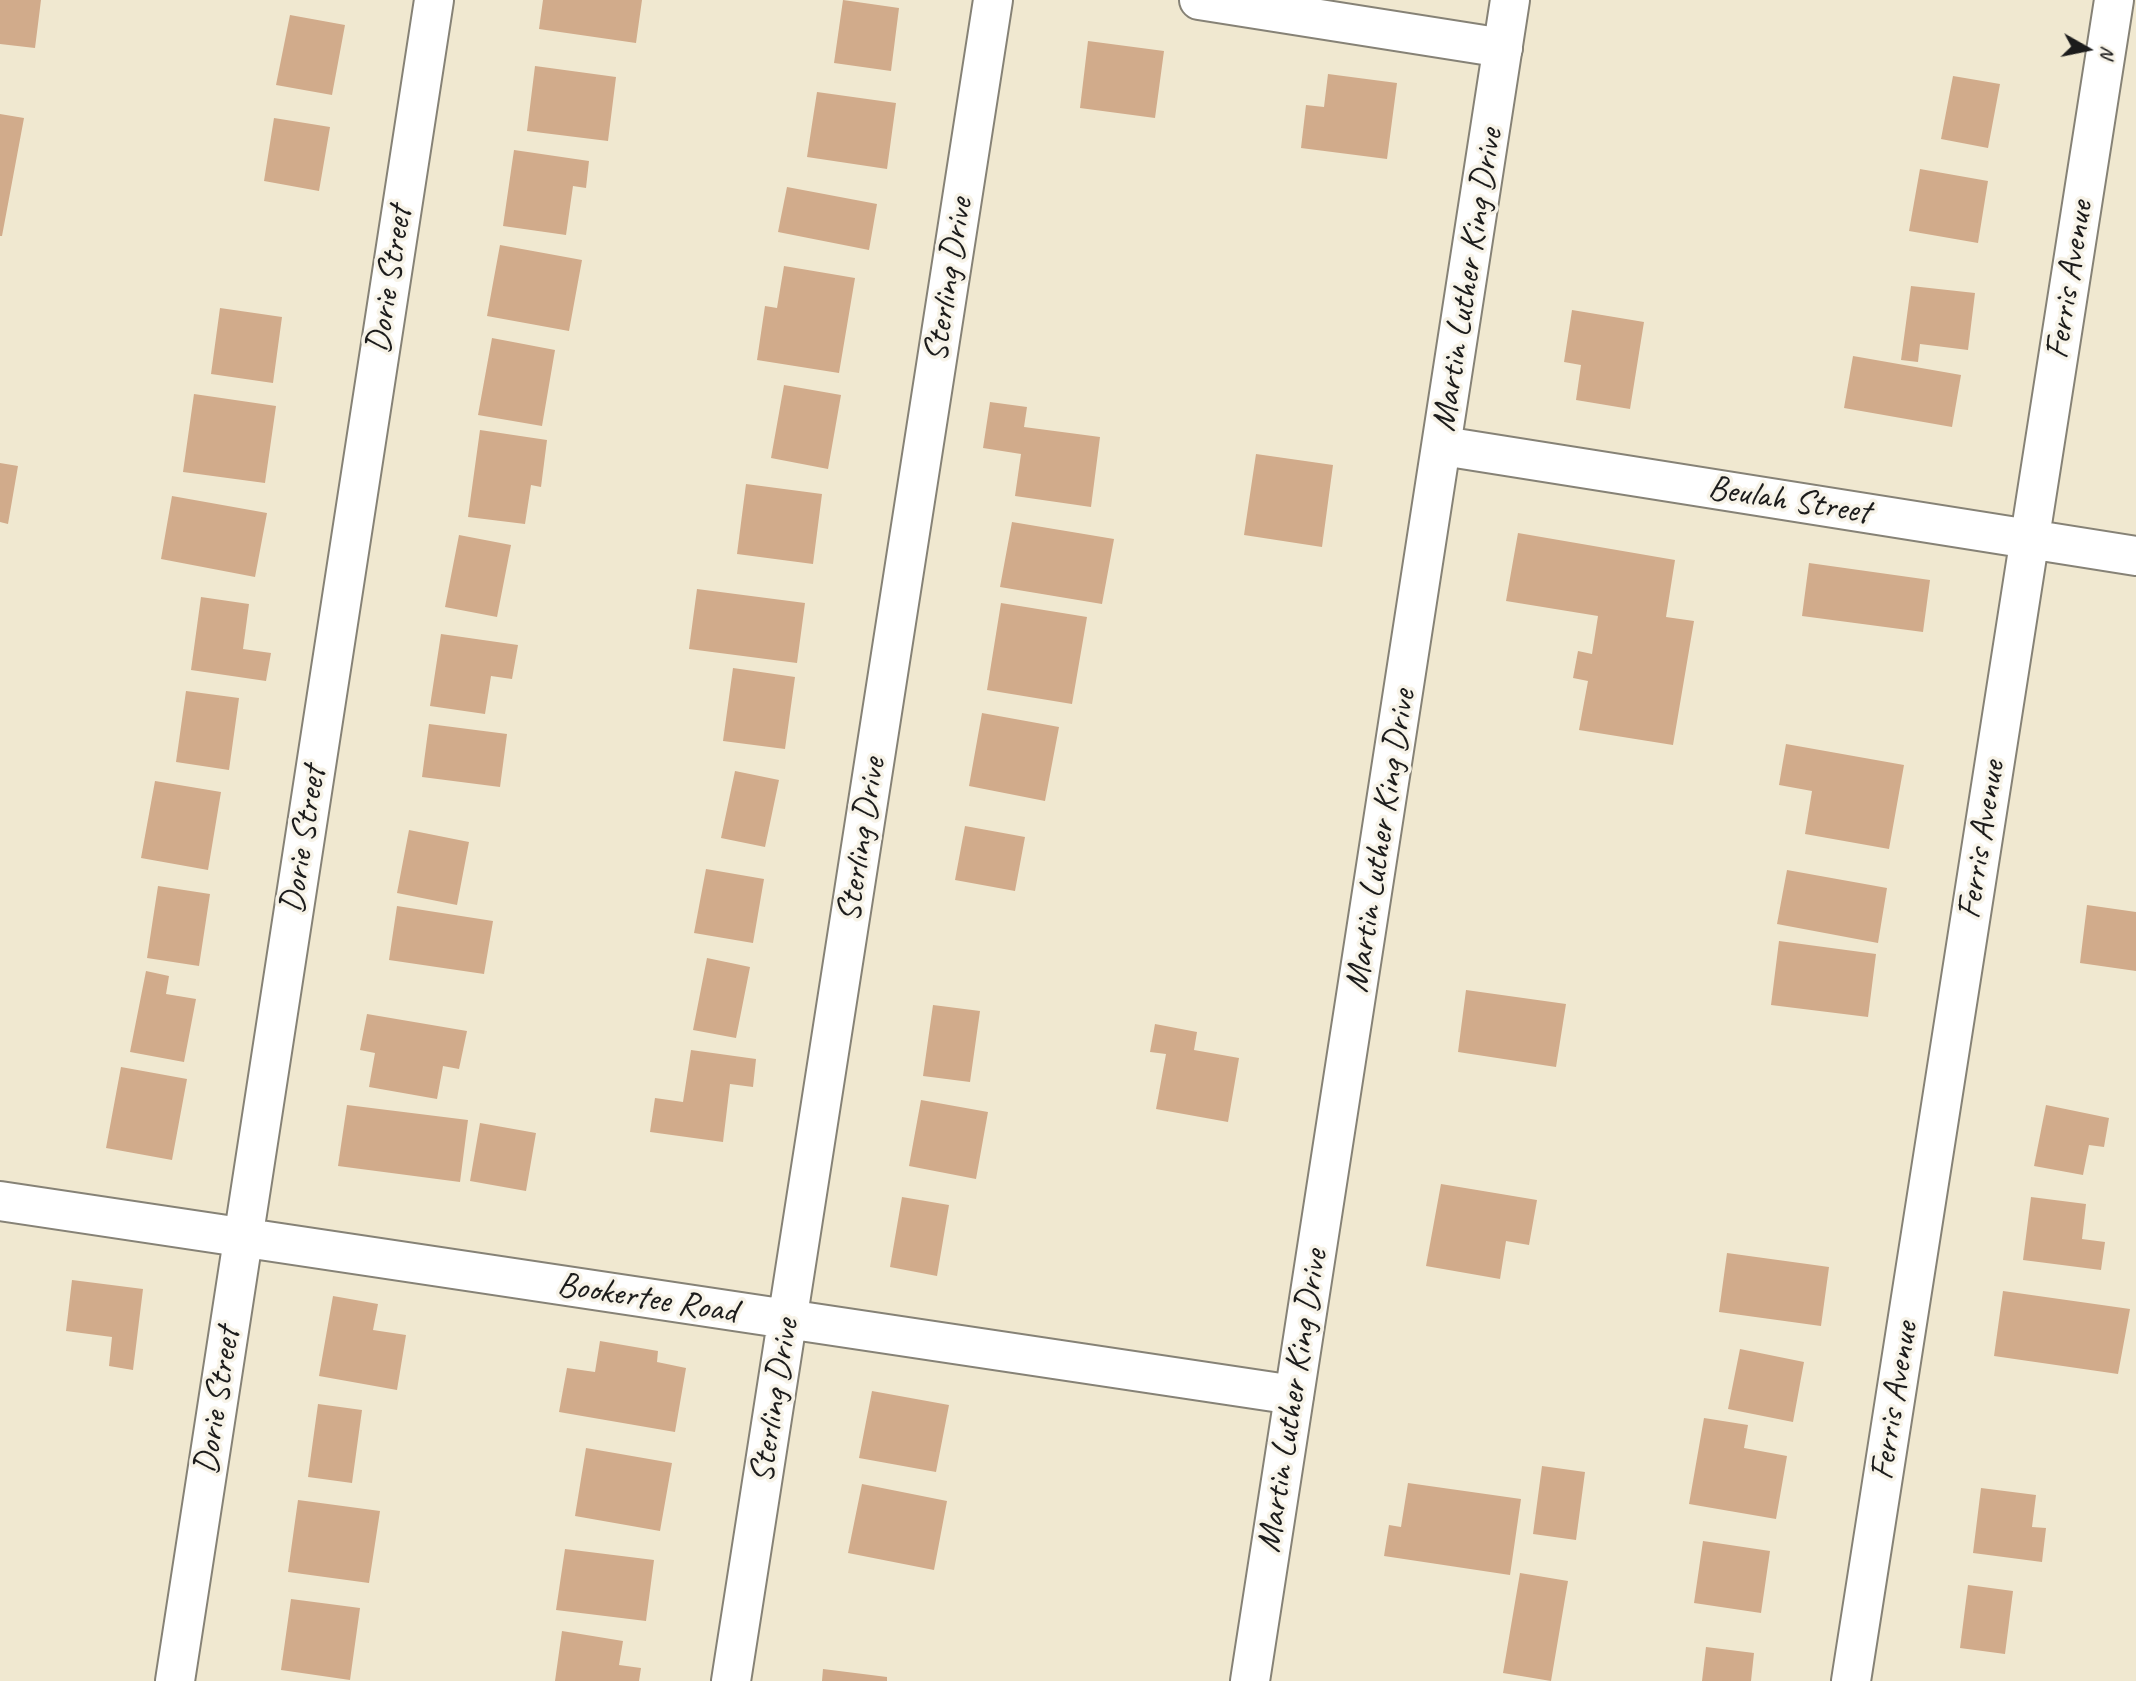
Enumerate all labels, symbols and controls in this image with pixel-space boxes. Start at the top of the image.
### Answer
north arrow [2052,14,2122,84]
text: N [2095,45,2121,60]
street label: Martin Luther King Drive [1423,126,1513,434]
street label: Sterling Drive [915,195,983,365]
street label: Ferris Avenue [2037,198,2103,362]
street label: Dorie Street [358,204,422,356]
street label: Beulah Street [1705,467,1873,535]
street label: Martin Luther King Drive [1336,687,1426,995]
street label: Sterling Drive [828,755,896,925]
street label: Ferris Avenue [1949,758,2015,922]
street label: Dorie Street [272,764,336,916]
street label: Martin Luther King Drive [1248,1247,1338,1555]
street label: Bookertee Road [554,1264,740,1334]
street label: Sterling Drive [741,1316,809,1486]
street label: Ferris Avenue [1862,1319,1928,1483]
street label: Dorie Street [186,1325,250,1477]

